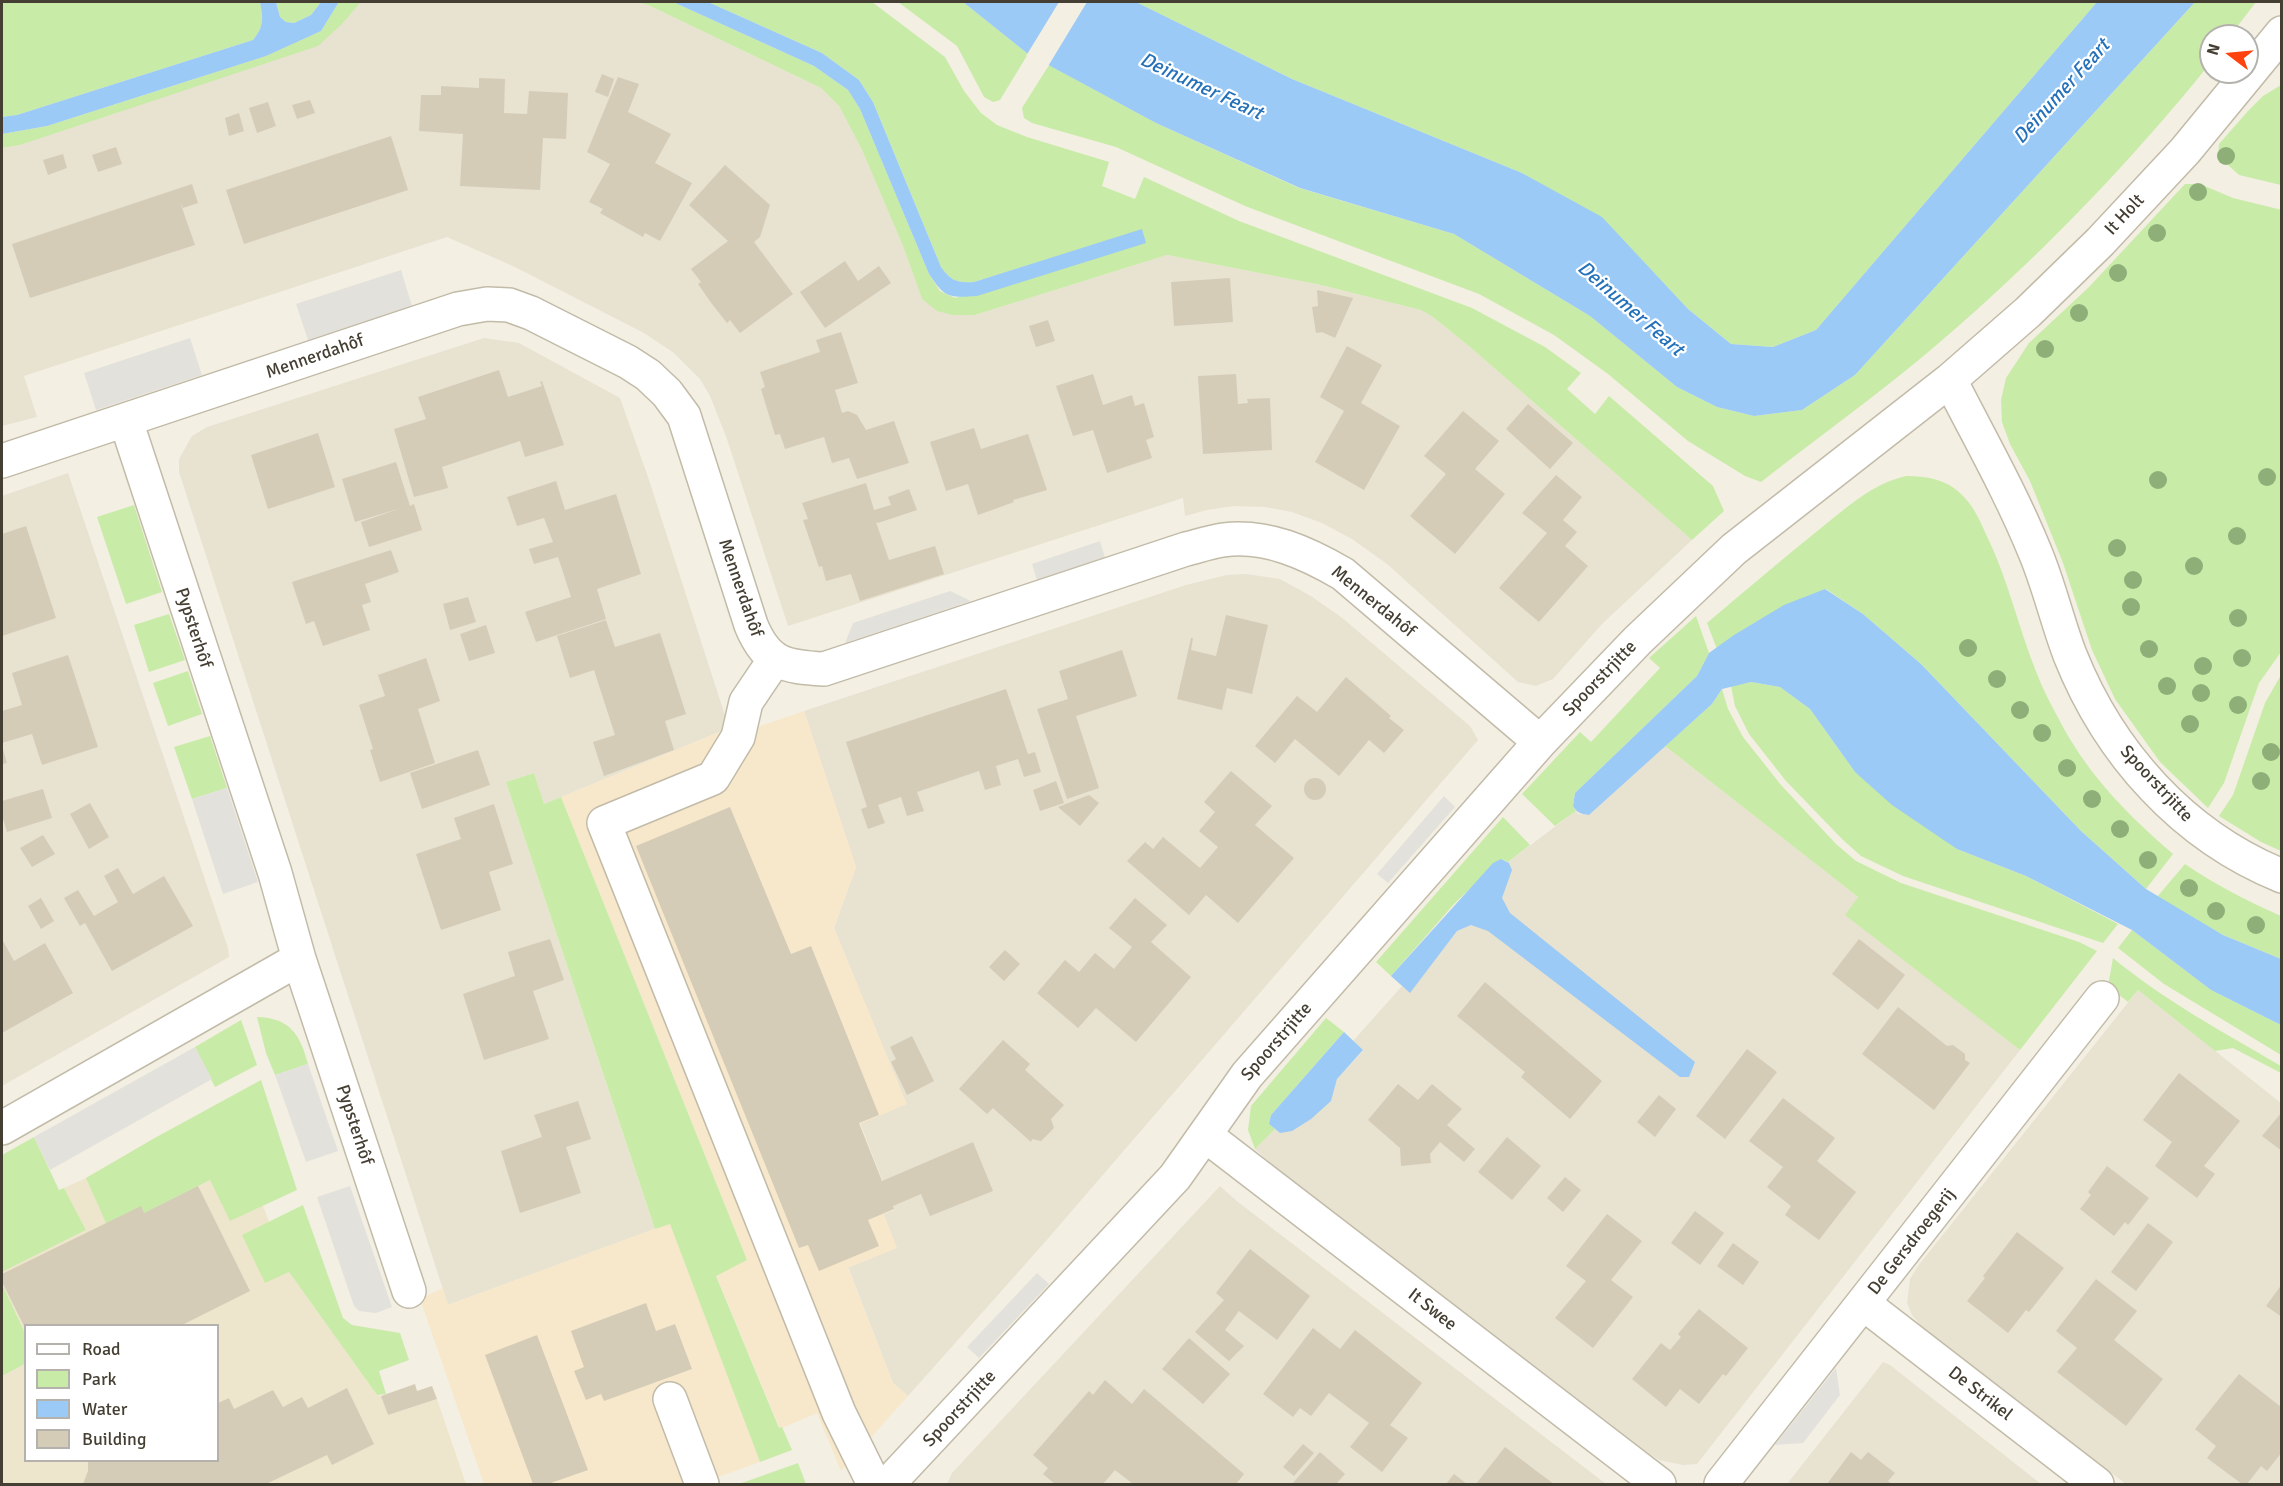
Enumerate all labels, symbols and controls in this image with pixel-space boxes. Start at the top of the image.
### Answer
north arrow [2199,24,2259,84]
water label: Deinumer Feart [2009,35,2115,149]
text: N [2202,41,2225,58]
water label: Deinumer Feart [1136,48,1266,126]
street label: It Holt [2101,190,2149,240]
water label: Deinumer Feart [1572,256,1688,362]
street label: Mennerdahôf [263,330,367,384]
street label: Mennerdahôf [713,536,767,640]
street label: Mennerdahôf [1326,561,1420,643]
street label: Pypsterhôf [170,585,216,671]
street label: Spoorstrjitte [1558,637,1642,721]
street label: Spoorstrjitte [2115,741,2197,827]
street label: Spoorstrjitte [1237,998,1317,1086]
street label: Pypsterhôf [331,1082,377,1168]
street label: De Gersdroegerij [1864,1184,1960,1300]
street label: It Swee [1403,1284,1461,1336]
legend [24,1324,219,1462]
text: Road [82,1338,121,1360]
street label: De Strikel [1944,1362,2016,1426]
street label: Spoorstrjitte [919,1366,1001,1452]
text: Park [82,1368,117,1390]
text: Water [82,1398,127,1420]
text: Building [82,1428,146,1450]

